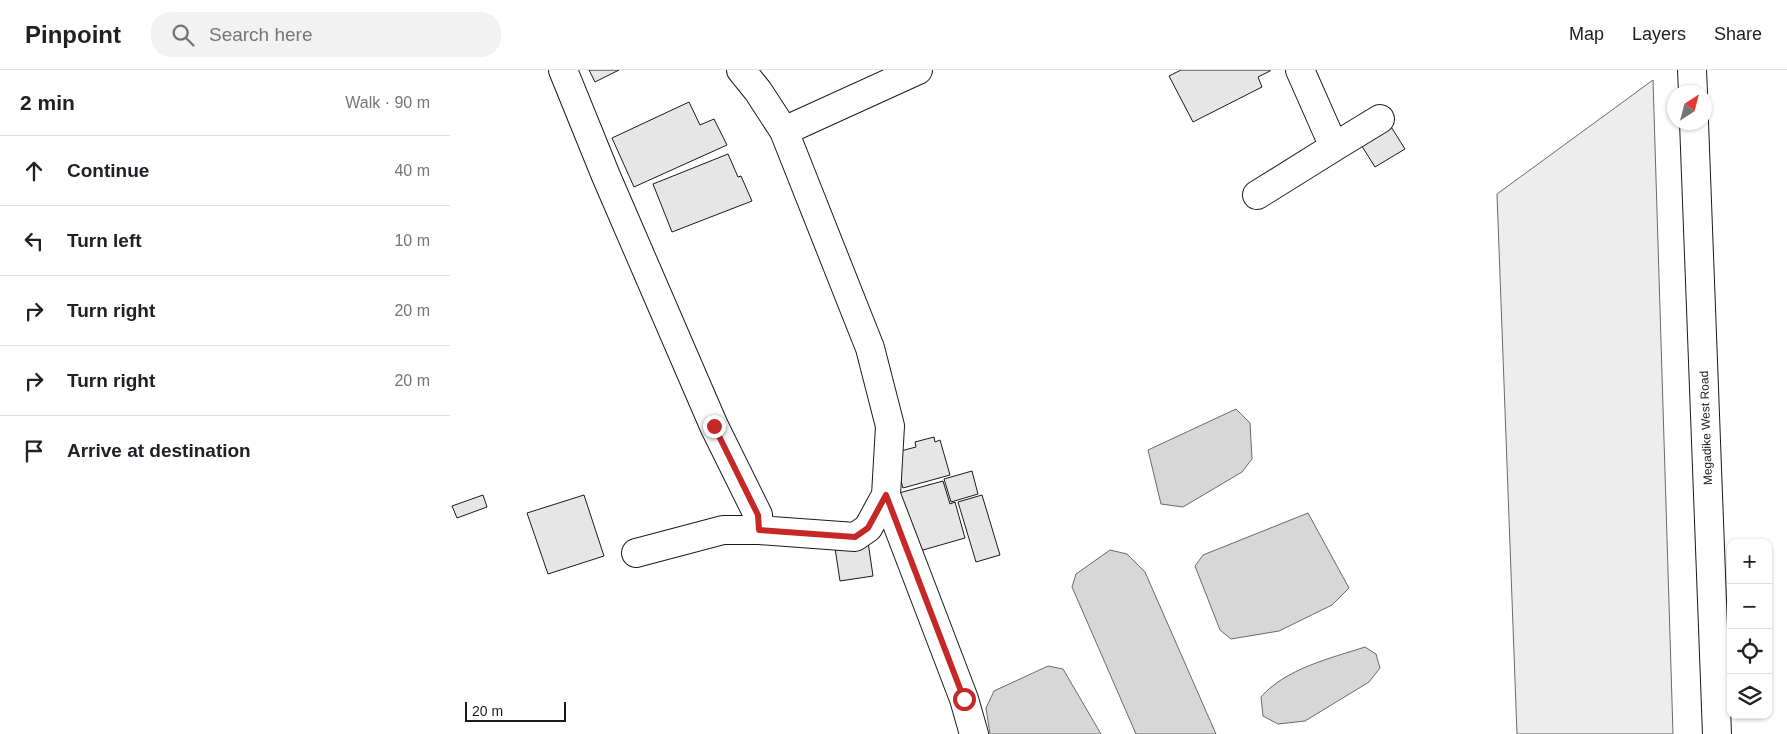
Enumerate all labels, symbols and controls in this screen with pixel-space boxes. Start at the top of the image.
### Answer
search box [151,12,501,57]
text: Pinpoint [25,21,121,48]
icon: search [169,21,197,49]
text: Search here [209,24,313,45]
text: Map [1569,24,1604,44]
text: Layers [1632,24,1686,44]
text: Share [1714,24,1762,44]
north arrow [1667,85,1712,130]
text: 2 min [20,91,75,114]
text: Walk · 90 m [345,94,430,111]
icon: ahead [20,157,48,185]
text: Continue [67,160,149,181]
text: 40 m [394,162,430,179]
icon: left [20,227,48,255]
text: Turn left [67,230,142,251]
text: 10 m [394,232,430,249]
icon: right [20,297,48,325]
text: Turn right [67,300,155,321]
text: 20 m [394,302,430,319]
icon: right [20,367,48,395]
text: Turn right [67,370,155,391]
street label: Megadike West Road [1697,371,1715,485]
text: 20 m [394,372,430,389]
route end [703,415,726,438]
icon: arrive [20,437,48,465]
text: Arrive at destination [67,440,251,461]
map controls [1727,539,1772,719]
button: + [1727,539,1772,584]
button: − [1727,584,1772,629]
button: locate [1727,629,1772,674]
button: layers [1727,674,1772,719]
route start [953,688,976,711]
scale bar [465,699,566,722]
text: 20 m [472,703,503,719]

